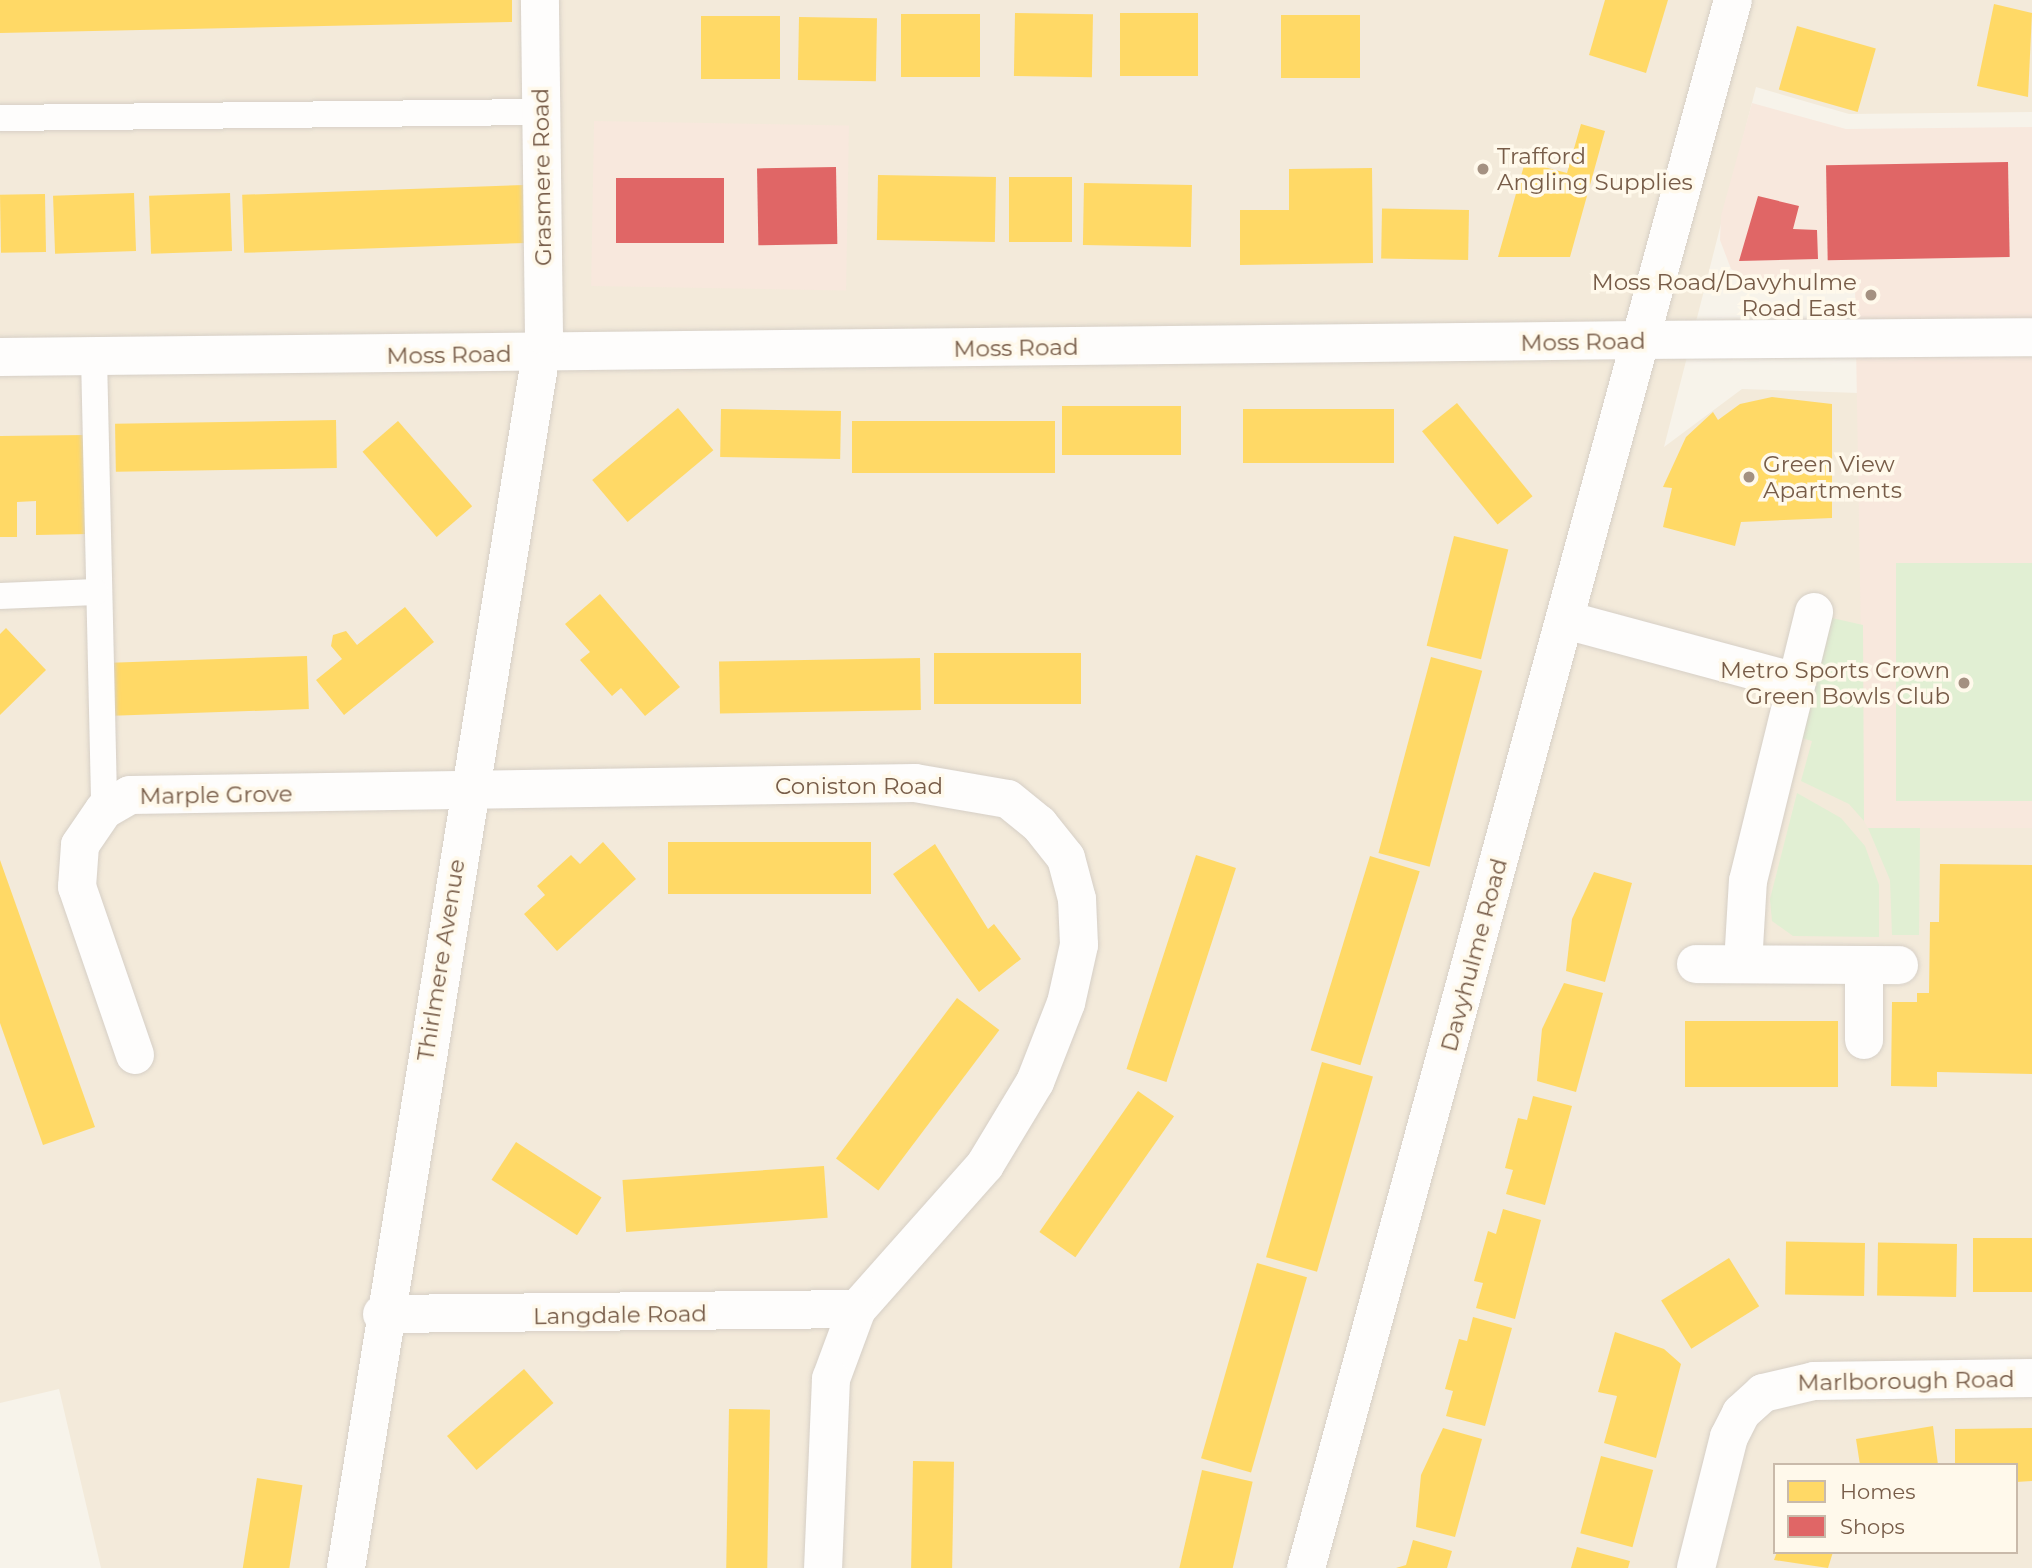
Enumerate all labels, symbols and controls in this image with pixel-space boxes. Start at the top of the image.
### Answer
street label: Grasmere Road [527,88,557,266]
place label: Trafford Angling Supplies [1497,142,1693,196]
marker: Trafford Angling Supplies [1475,161,1491,177]
place label: Moss Road/Davyhulme Road East [1592,268,1857,322]
marker: Moss Road/Davyhulme Road East [1863,287,1879,303]
street label: Moss Road [1520,327,1646,357]
street label: Moss Road [953,333,1079,363]
street label: Moss Road [386,340,512,370]
place label: Green View Apartments [1763,450,1902,504]
marker: Green View Apartments [1741,469,1757,485]
place label: Metro Sports Crown Green Bowls Club [1720,656,1950,710]
marker: Metro Sports Crown Green Bowls Club [1956,675,1972,691]
street label: Coniston Road [775,772,943,800]
street label: Marple Grove [139,780,293,810]
street label: Davyhulme Road [1435,855,1513,1055]
street label: Thirlmere Avenue [411,857,471,1063]
street label: Langdale Road [533,1300,707,1330]
street label: Marlborough Road [1797,1365,2015,1397]
legend [1773,1463,2018,1554]
text: Homes [1840,1479,1915,1504]
text: Shops [1840,1514,1905,1539]

